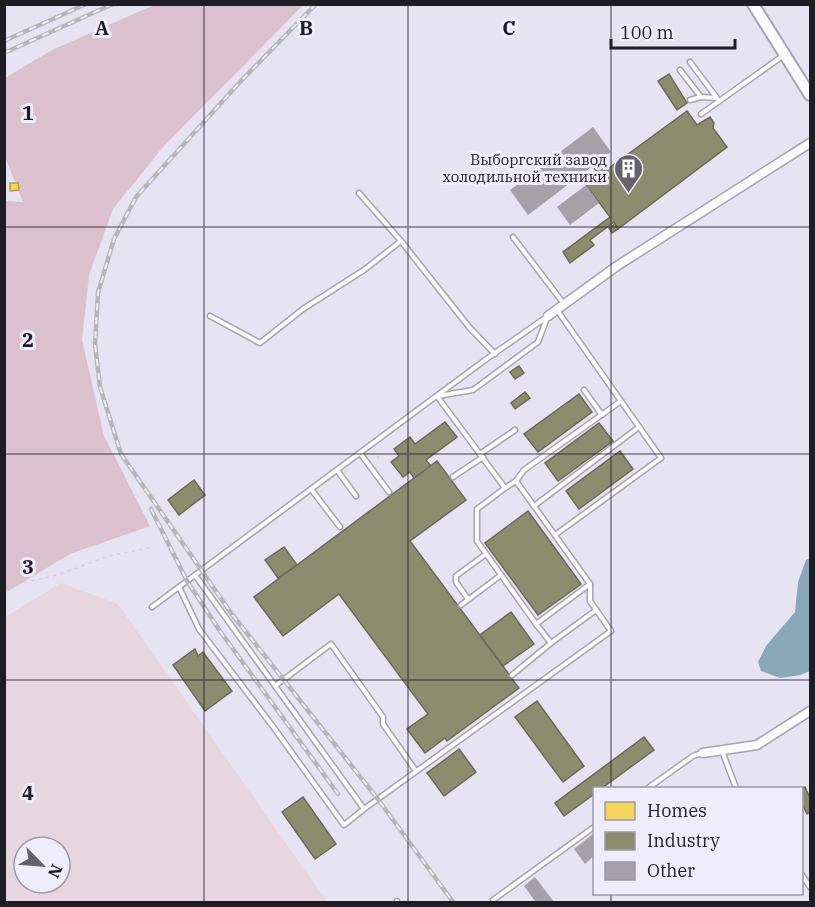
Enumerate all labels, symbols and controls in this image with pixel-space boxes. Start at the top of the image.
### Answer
scale bar [611,12,736,50]
text: A [95,14,109,41]
text: B [299,14,313,41]
text: C [502,14,516,41]
text: 100 m [620,21,674,44]
text: 1 [22,99,34,126]
place label: Выборгский завод холодильной техники [443,150,607,186]
building icon: Выборгский завод холодильной техники [612,152,644,194]
text: 2 [22,326,34,353]
text: 3 [22,553,34,580]
text: 4 [22,779,34,806]
legend [593,787,803,895]
text: Homes [647,799,707,822]
text: Industry [647,829,720,852]
north arrow [12,835,72,895]
text: Other [647,859,695,882]
text: N [44,861,67,881]

